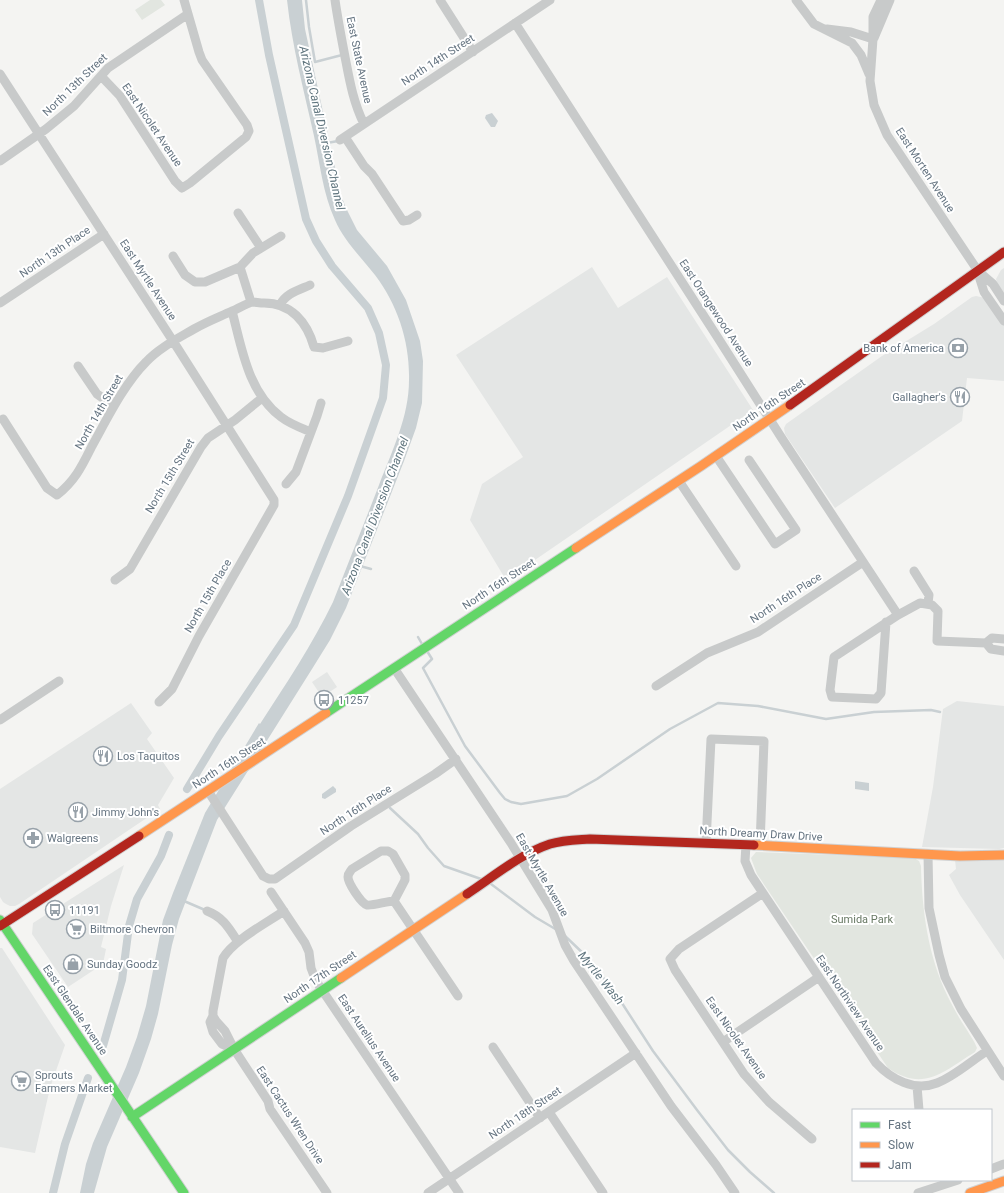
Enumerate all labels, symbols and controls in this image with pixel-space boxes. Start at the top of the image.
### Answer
street label: East State Avenue [343,15,375,105]
street label: North 14th Street [399,31,477,88]
water label: Arizona Canal Diversion Channel [296,44,348,212]
street label: North 13th Street [40,51,110,119]
street label: East Nicolet Avenue [119,81,185,169]
street label: East Morten Avenue [893,125,957,215]
street label: North 13th Place [17,223,93,280]
street label: East Myrtle Avenue [117,237,179,323]
street label: East Orangewood Avenue [676,257,756,369]
bank icon: Bank of America [947,337,969,359]
place label: Bank of America [863,342,944,355]
street label: North 14th Street [72,372,126,452]
street label: North 16th Street [730,376,808,434]
restaurant icon: Gallagher's [949,386,971,408]
place label: Gallagher's [892,391,946,404]
water label: Arizona Canal Diversion Channel [338,435,412,598]
street label: North 15th Street [143,436,197,515]
street label: North 16th Street [460,555,538,612]
street label: North 15th Place [182,557,234,635]
street label: North 16th Place [748,570,824,626]
bus stop icon: 11257 [313,689,335,711]
place label: 11257 [338,694,369,707]
street label: North 16th Street [190,734,268,791]
restaurant icon: Los Taquitos [92,745,114,767]
place label: Los Taquitos [117,750,180,763]
street label: North 16th Place [318,782,394,838]
restaurant icon: Jimmy John's [67,801,89,823]
place label: Jimmy John's [92,806,159,819]
street label: North Dreamy Draw Drive [699,824,823,844]
pharmacy icon: Walgreens [22,827,44,849]
street label: East Myrtle Avenue [513,831,571,919]
place label: Walgreens [47,832,99,845]
bus stop icon: 11191 [44,899,66,921]
place label: 11191 [69,904,100,917]
park label: Sumida Park [831,913,893,926]
supermarket icon: Biltmore Chevron [65,918,87,940]
place label: Biltmore Chevron [90,923,174,936]
street label: North 17th Street [281,948,359,1006]
water label: Myrtle Wash [575,949,627,1007]
shop icon: Sunday Goodz [62,953,84,975]
street label: East Northview Avenue [813,953,887,1054]
place label: Sunday Goodz [87,958,158,971]
street label: East Glendale Avenue [40,963,110,1058]
street label: East Aurelius Avenue [335,992,403,1084]
street label: East Nicolet Avenue [703,994,769,1082]
street label: East Cactus Wren Drive [254,1064,327,1166]
place label: Sprouts Farmers Market [35,1069,113,1095]
supermarket icon: Sprouts Farmers Market [10,1070,32,1092]
street label: North 18th Street [486,1084,564,1142]
legend [852,1109,992,1181]
text: Fast [888,1118,911,1132]
text: Slow [888,1138,914,1152]
text: Jam [888,1158,912,1172]

